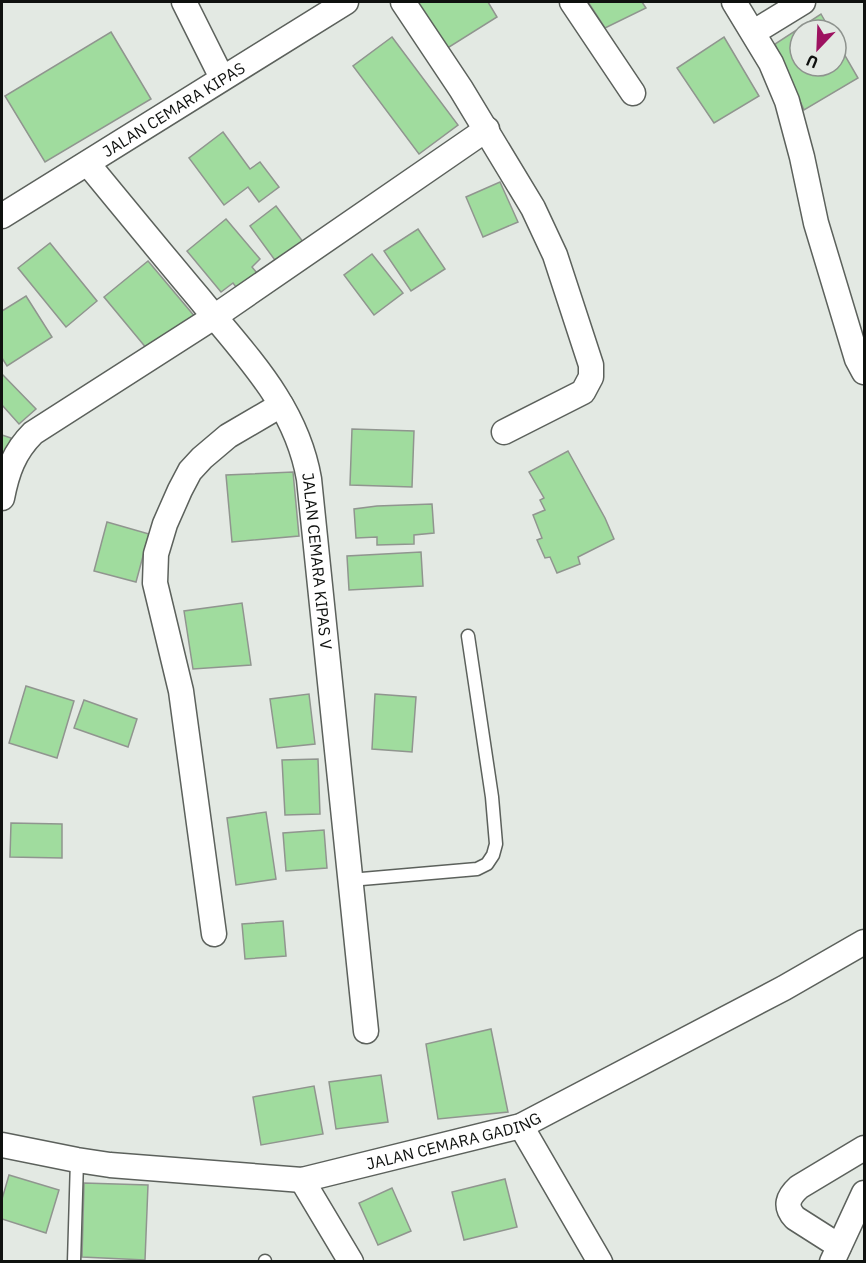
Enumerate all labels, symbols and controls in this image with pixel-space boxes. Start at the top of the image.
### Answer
north arrow [788,18,848,78]
text: U [803,50,821,73]
street label: JALAN CEMARA KIPAS [99,58,248,161]
street label: JALAN CEMARA KIPAS V [298,471,337,651]
street label: JALAN CEMARA GADING [364,1107,544,1174]

